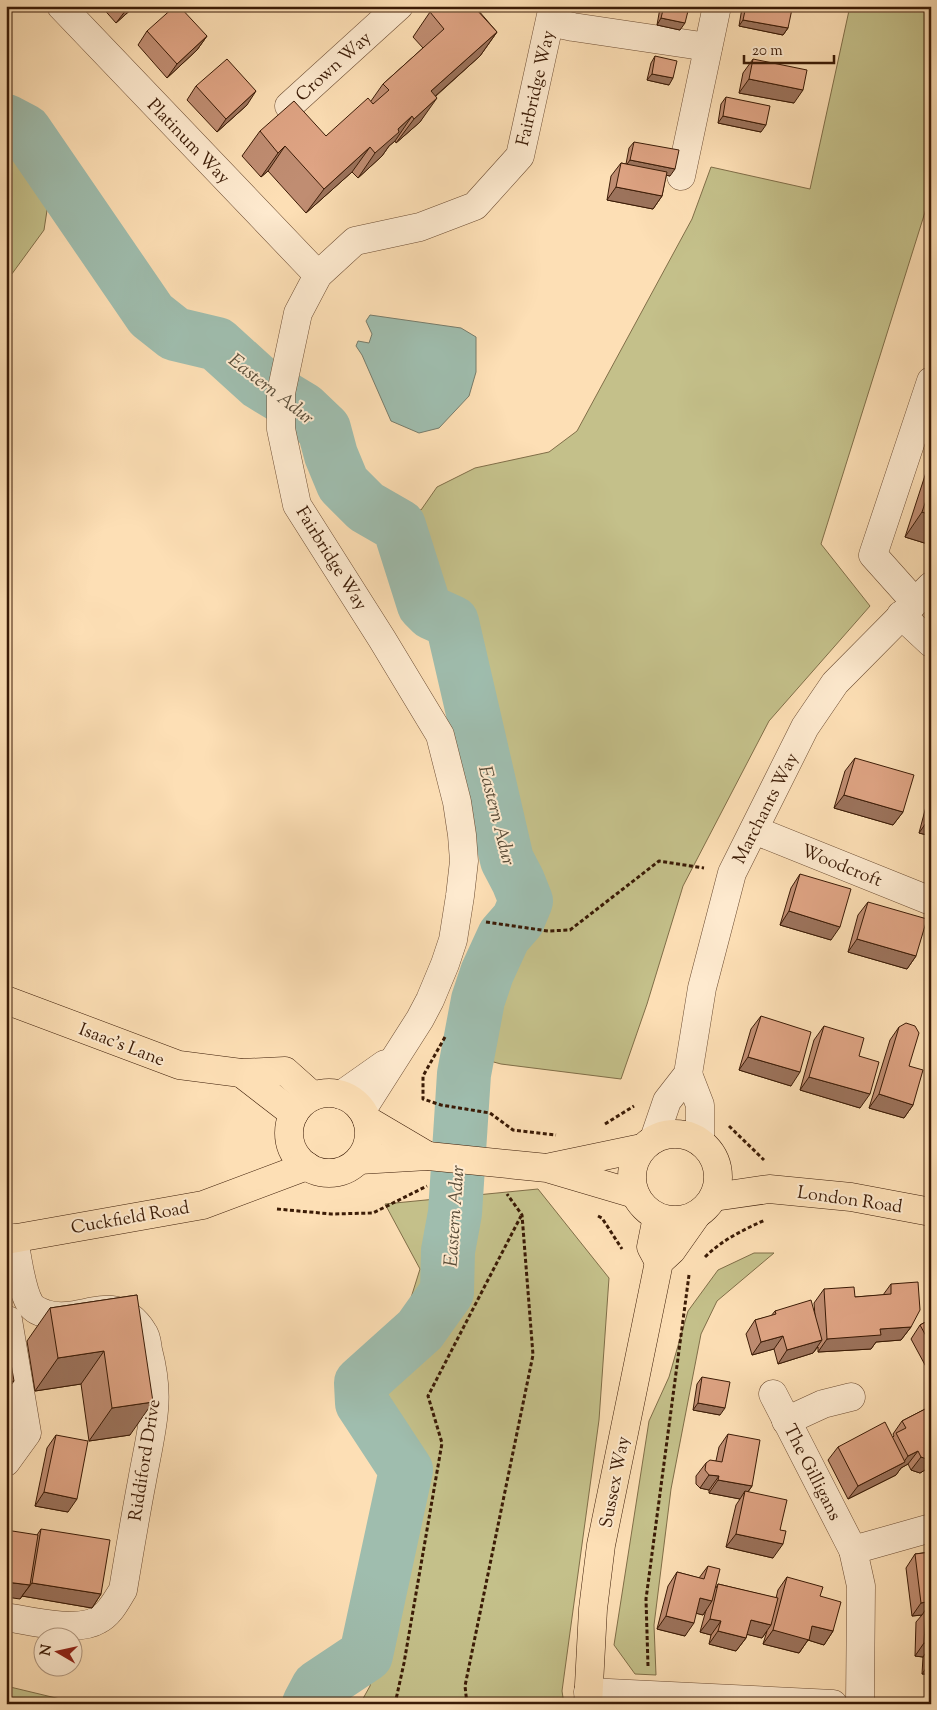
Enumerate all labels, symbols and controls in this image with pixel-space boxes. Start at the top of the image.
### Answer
street label: Crown Way [291,26,378,109]
street label: Fairbridge Way [511,28,563,149]
scale bar [744,32,834,64]
text: 20 m [752,41,783,62]
street label: Platinum Way [140,94,235,191]
water label: Eastern Adur [222,348,319,432]
street label: Fairbridge Way [288,502,373,616]
street label: Marchants Way [728,749,806,869]
water label: Eastern Adur [470,763,521,869]
street label: Woodcroft [797,839,886,895]
street label: Isaac's Lane [75,1018,168,1074]
water label: Eastern Adur [438,1164,473,1268]
street label: London Road [795,1181,904,1221]
street label: Cuckfield Road [69,1196,192,1242]
street label: Riddiford Drive [124,1398,168,1523]
street label: The Gilligans [776,1420,847,1526]
street label: Sussex Way [594,1434,638,1531]
north arrow [32,1628,82,1678]
text: N [36,1643,58,1657]

